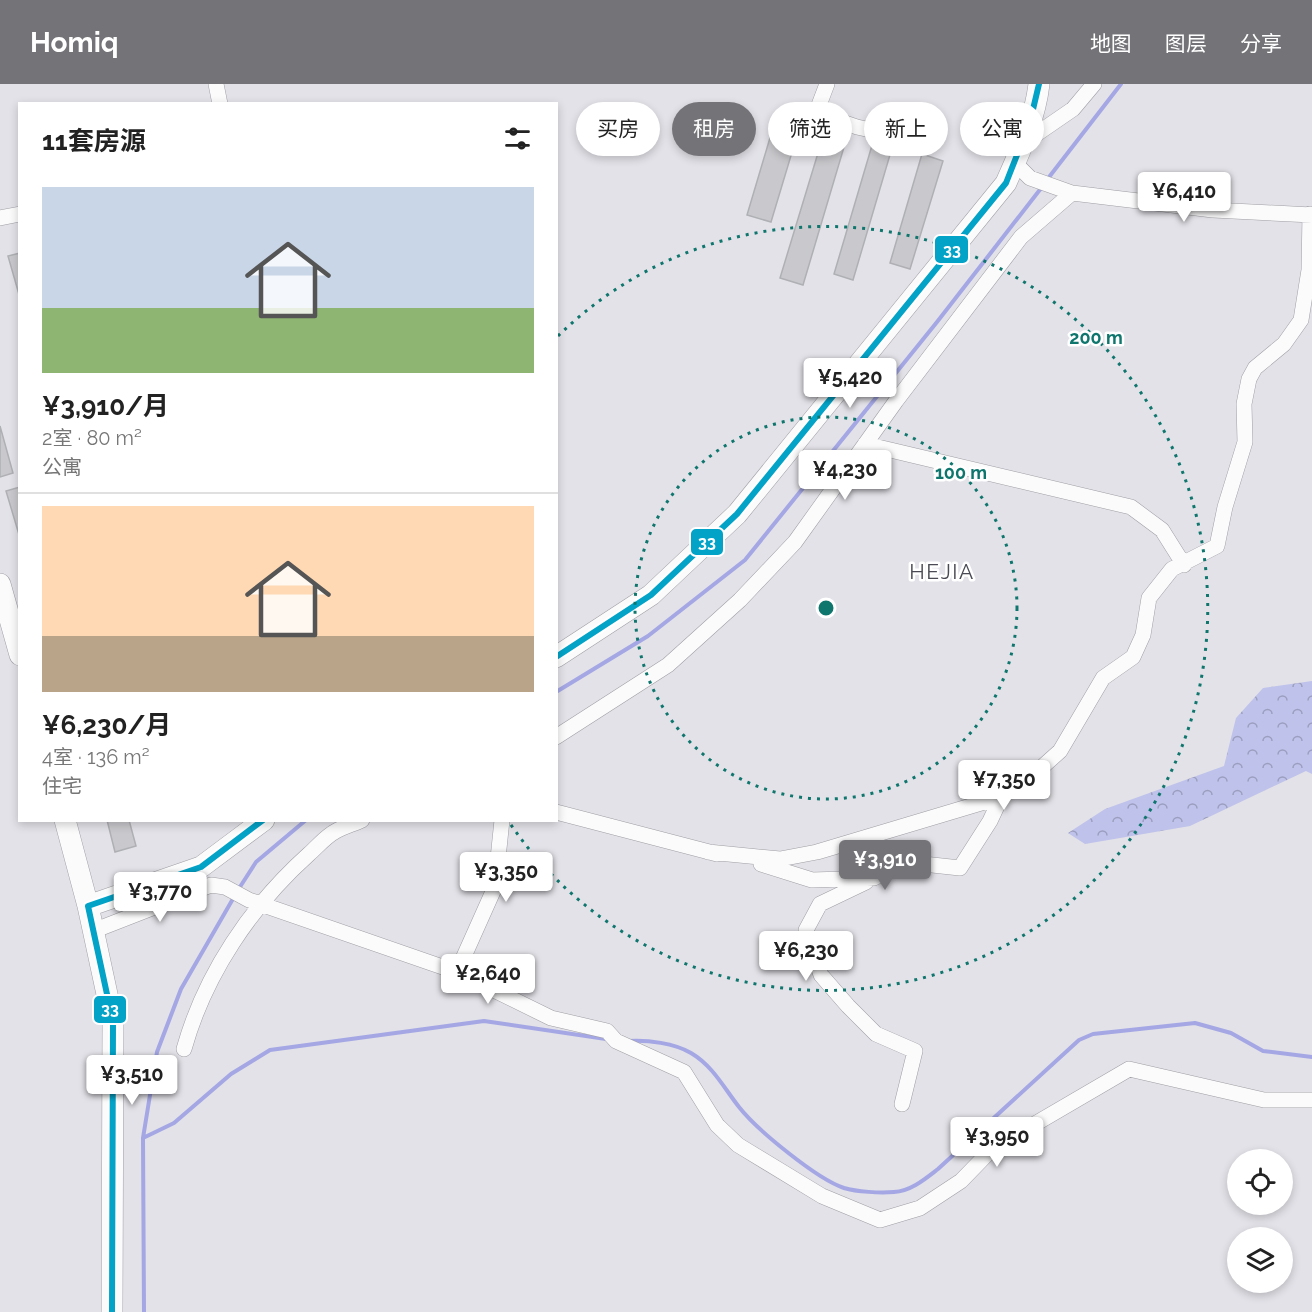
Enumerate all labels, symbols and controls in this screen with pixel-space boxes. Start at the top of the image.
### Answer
text: Homiq [30,26,119,59]
text: 地图 [1090,31,1132,56]
text: 图层 [1165,31,1207,56]
text: 分享 [1240,31,1282,56]
chip: 买房 [576,102,660,156]
chip: 租房 [672,102,756,156]
chip: 筛选 [768,102,852,156]
chip: 新上 [864,102,948,156]
chip: 公寓 [960,102,1044,156]
icon: filters [501,122,534,155]
text: 11套房源 [42,126,146,156]
pin: ¥6,410 [1135,172,1233,223]
text: ¥6,410 [1152,179,1216,203]
icon: home [234,226,342,334]
line badge: 33 [934,235,969,264]
text: 33 [943,241,961,260]
text: 200 m [1069,327,1123,348]
pin: ¥5,420 [801,358,899,409]
text: ¥5,420 [818,365,882,389]
text: ¥3,910/月 [42,391,169,421]
text: 2室 · 80 m² [42,426,142,450]
pin: ¥4,230 [796,450,894,501]
text: 公寓 [42,455,82,479]
text: ¥4,230 [812,457,878,481]
text: 100 m [935,462,987,483]
line badge: 33 [690,528,724,556]
text: 33 [698,533,716,552]
icon: home [234,545,342,653]
district label: HEJIA [909,559,975,584]
centre of rings [816,598,836,618]
text: ¥6,230/月 [42,710,171,740]
text: 4室 · 136 m² [42,745,149,769]
pin: ¥7,350 [955,760,1053,811]
text: ¥7,350 [972,767,1036,791]
text: 住宅 [42,774,82,798]
pin: ¥3,910 [836,840,934,891]
text: ¥3,910 [853,847,917,871]
pin: ¥3,350 [457,852,555,903]
text: ¥3,350 [474,859,538,883]
pin: ¥3,770 [111,872,209,923]
text: ¥3,770 [128,879,192,903]
pin: ¥6,230 [757,931,855,982]
text: ¥6,230 [773,938,839,962]
pin: ¥2,640 [439,954,537,1005]
text: ¥2,640 [455,961,521,985]
line badge: 33 [93,995,127,1024]
text: 33 [101,1000,119,1019]
pin: ¥3,510 [83,1055,181,1106]
text: ¥3,510 [100,1062,164,1086]
pin: ¥3,950 [948,1117,1046,1168]
text: ¥3,950 [964,1124,1030,1148]
map controls [1227,1149,1293,1293]
button: locate [1227,1149,1293,1215]
button: layers [1227,1227,1293,1293]

